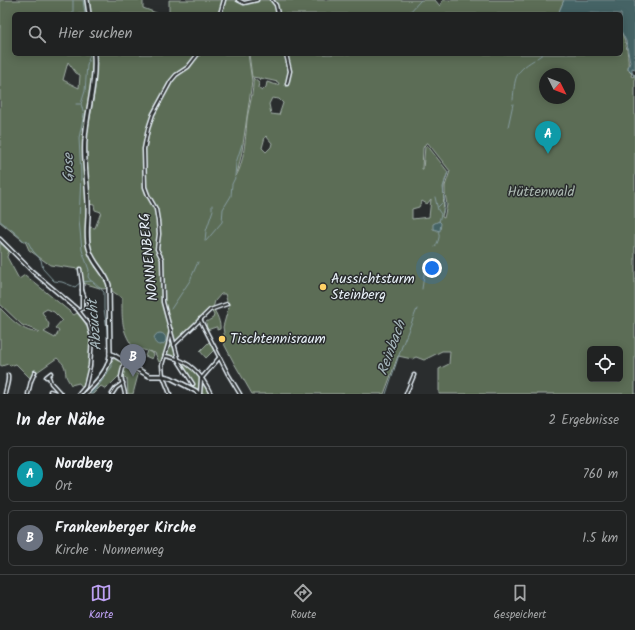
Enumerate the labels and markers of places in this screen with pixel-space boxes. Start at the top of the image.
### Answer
pin: A [535,121,561,154]
place label: Aussichtsturm Steinberg [331,268,415,306]
marker: Aussichtsturm Steinberg [318,282,328,292]
place label: Tischtennisraum [230,328,326,350]
marker: Tischtennisraum [217,334,227,344]
pin: B [120,344,146,377]

